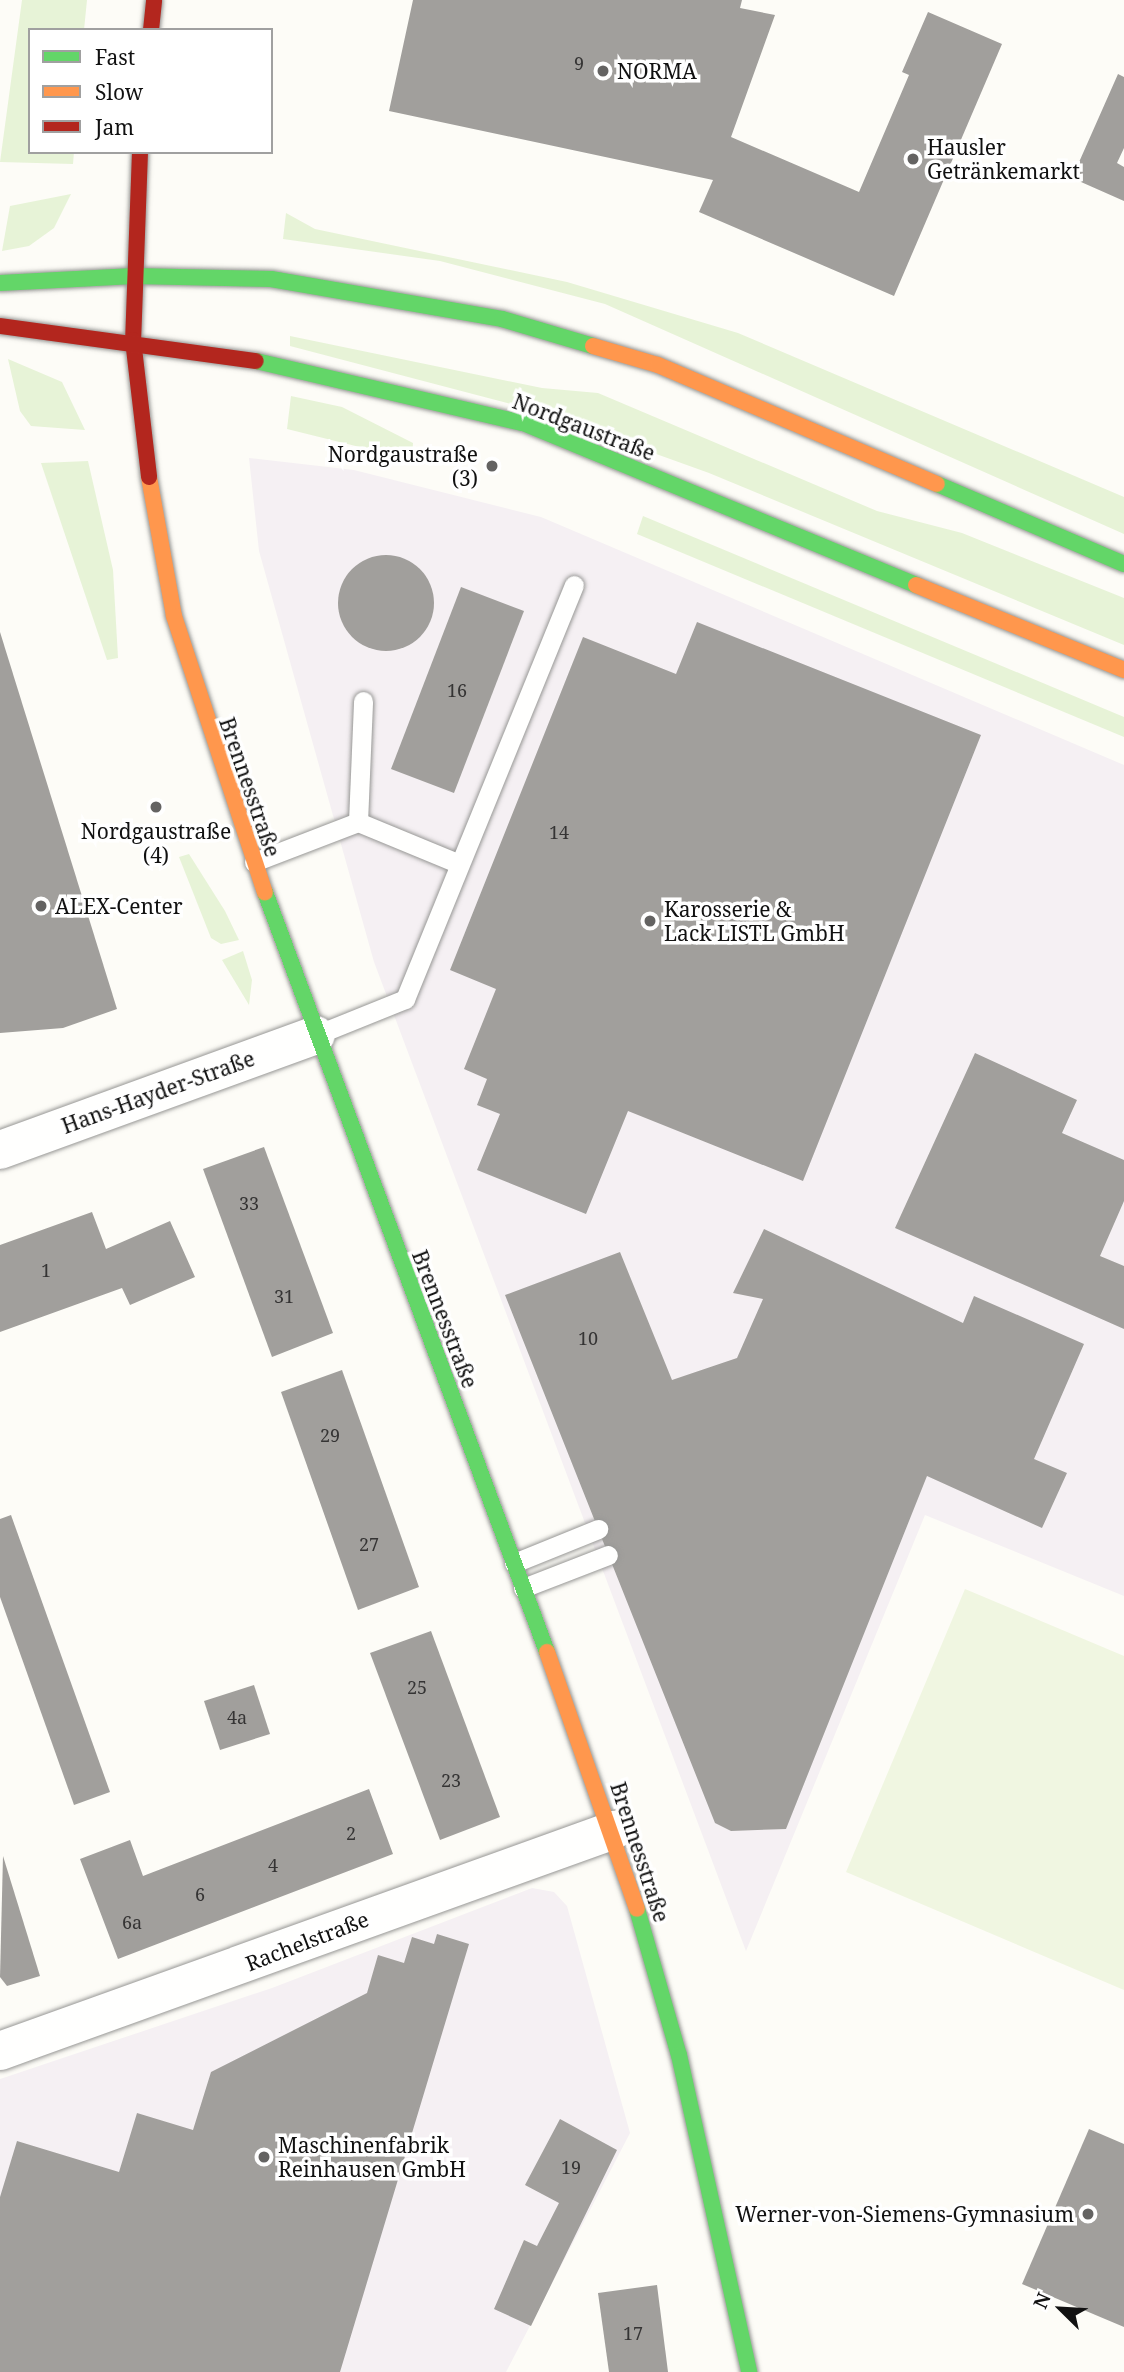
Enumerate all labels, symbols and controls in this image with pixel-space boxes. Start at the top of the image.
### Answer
legend [28,28,273,154]
text: Fast [95,43,135,71]
house number: 9 [574,52,584,74]
place label: NORMA [617,58,697,84]
marker: NORMA [595,63,611,79]
text: Slow [95,78,143,106]
text: Jam [95,113,134,141]
place label: Hausler Getränkemarkt [927,134,1080,184]
marker: Hausler Getränkemarkt [905,151,921,167]
street label: Nordgaustraße [509,388,659,466]
place label: Nordgaustraße (3) [328,441,478,491]
marker: Nordgaustraße (3) [484,458,500,474]
house number: 16 [447,679,467,701]
street label: Brennesstraße [214,714,286,860]
marker: Nordgaustraße (4) [148,799,164,815]
place label: Nordgaustraße (4) [81,818,231,868]
house number: 14 [549,821,569,843]
place label: ALEX-Center [55,893,183,919]
place label: Karosserie & Lack LISTL GmbH [664,896,845,946]
marker: ALEX-Center [33,898,49,914]
marker: Karosserie & Lack LISTL GmbH [642,913,658,929]
street label: Hans-Hayder-Straße [58,1045,258,1139]
house number: 33 [239,1192,259,1214]
street label: Brennesstraße [407,1247,483,1391]
house number: 1 [41,1259,51,1281]
house number: 31 [274,1285,294,1307]
house number: 10 [578,1327,598,1349]
house number: 29 [320,1424,340,1446]
house number: 27 [359,1533,379,1555]
house number: 25 [407,1676,427,1698]
house number: 4a [227,1706,247,1728]
house number: 23 [441,1769,461,1791]
street label: Brennesstraße [606,1779,674,1925]
house number: 2 [346,1822,356,1844]
house number: 4 [268,1854,278,1876]
house number: 6 [195,1883,205,1905]
street label: Rachelstraße [242,1906,372,1976]
house number: 6a [122,1911,142,1933]
place label: Maschinenfabrik Reinhausen GmbH [278,2132,466,2182]
marker: Maschinenfabrik Reinhausen GmbH [256,2149,272,2165]
house number: 19 [561,2156,581,2178]
place label: Werner-von-Siemens-Gymnasium [735,2201,1074,2227]
marker: Werner-von-Siemens-Gymnasium [1080,2206,1096,2222]
north arrow [1026,2274,1096,2344]
text: N [1027,2288,1057,2313]
house number: 17 [623,2322,643,2344]

